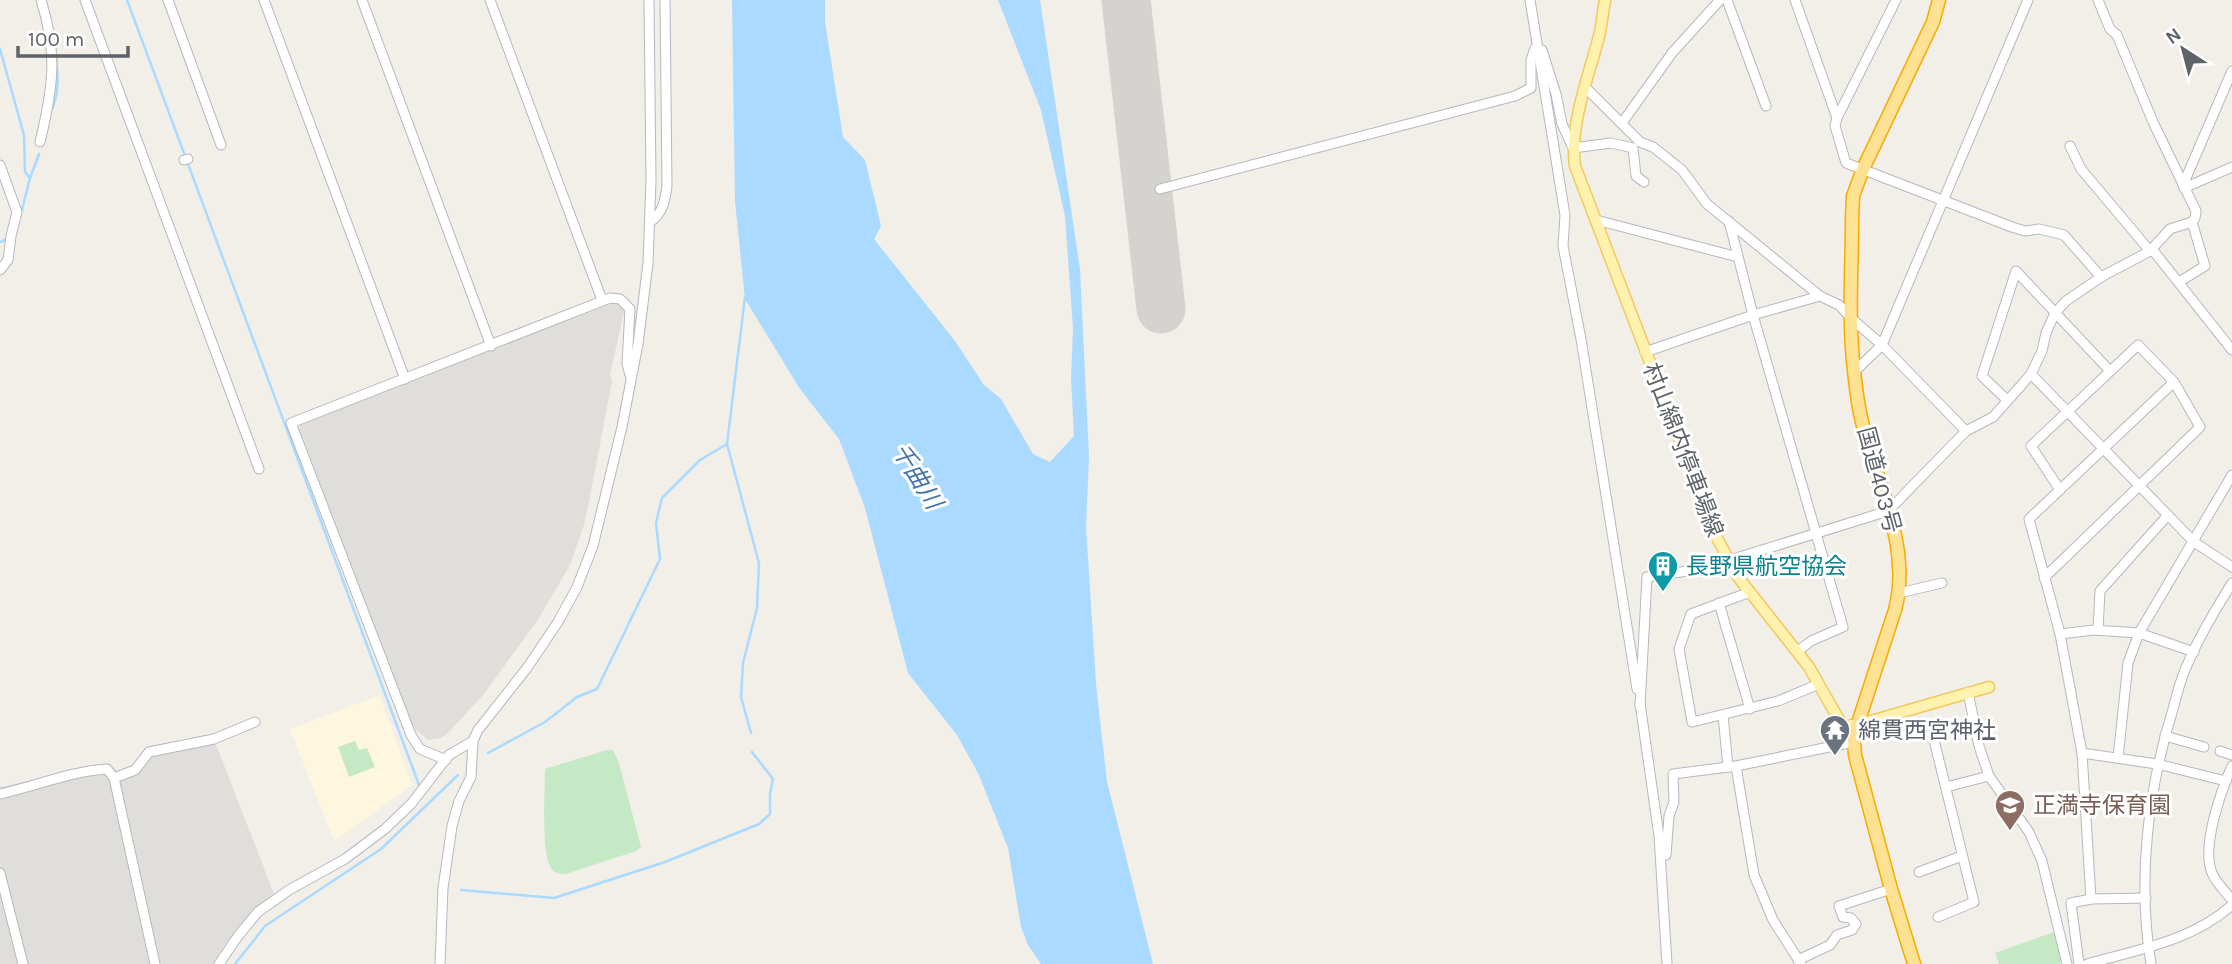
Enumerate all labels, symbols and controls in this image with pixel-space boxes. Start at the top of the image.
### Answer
scale bar [18,14,128,58]
north arrow [2148,14,2218,84]
text: N [2162,23,2186,49]
text: 100 m [28,27,85,51]
street label: 村山綿内停車場線 [1637,359,1729,541]
street label: 国道403号 [1852,424,1906,536]
water label: 千曲川 [886,438,950,516]
building icon: 長野県航空協会 [1646,549,1680,593]
place label: 長野県航空協会 [1686,553,1847,580]
temple icon: 綿貫西宮神社 [1818,713,1852,757]
place label: 綿貫西宮神社 [1858,717,1996,744]
school or university icon: 正満寺保育園 [1993,788,2027,832]
place label: 正満寺保育園 [2033,792,2171,819]

